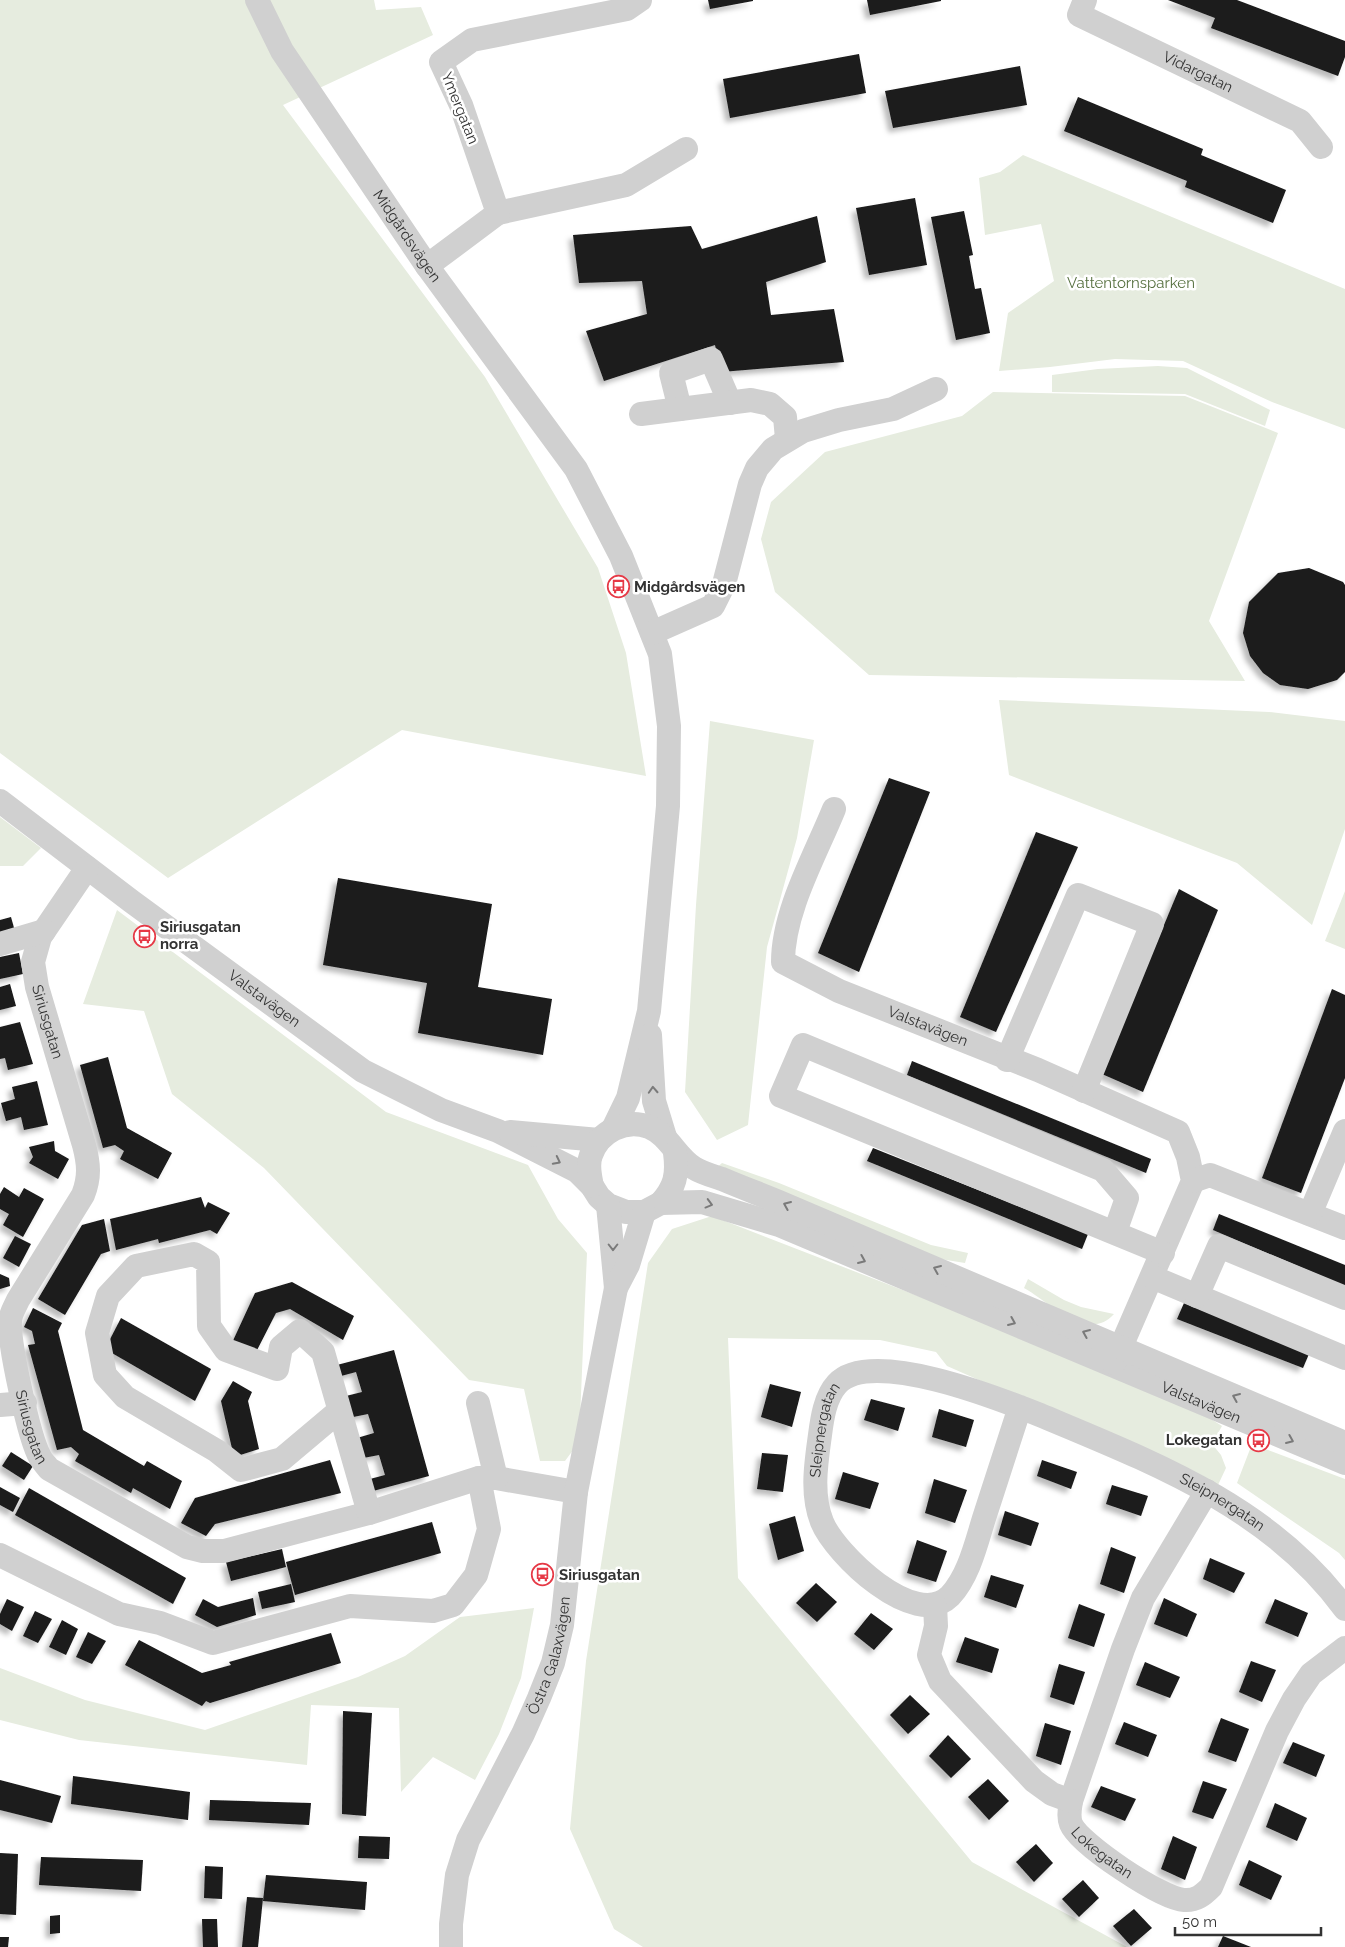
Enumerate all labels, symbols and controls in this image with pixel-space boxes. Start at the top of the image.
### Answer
street label: Vidargatan [1160,48,1236,96]
street label: Ymergatan [437,70,483,146]
street label: Midgårdsvägen [369,186,445,286]
park label: Vattentornsparken [1067,274,1195,292]
bus stop icon: Midgårdsvägen [606,575,630,599]
place label: Midgårdsvägen [634,578,745,596]
place label: Siriusgatan norra [160,918,241,953]
bus stop icon: Siriusgatan norra [132,924,156,948]
street label: Valstavägen [225,966,304,1031]
street label: Siriusgatan [28,983,67,1061]
street label: Valstavägen [885,1002,971,1050]
one-way arrow [648,1086,659,1094]
one-way arrow [552,1155,561,1165]
one-way arrow [705,1198,714,1209]
one-way arrow [783,1201,792,1212]
one-way arrow [608,1243,618,1251]
one-way arrow [857,1253,866,1264]
one-way arrow [933,1265,941,1275]
one-way arrow [1007,1316,1016,1326]
one-way arrow [1082,1329,1091,1340]
street label: Valstavägen [1159,1378,1244,1427]
street label: Sleipnergatan [806,1379,844,1478]
street label: Siriusgatan [12,1388,51,1467]
one-way arrow [1232,1392,1240,1402]
bus stop icon: Lokegatan [1246,1428,1270,1452]
place label: Lokegatan [1166,1431,1242,1449]
one-way arrow [1285,1433,1294,1444]
street label: Sleipnergatan [1177,1469,1268,1535]
bus stop icon: Siriusgatan [531,1563,555,1587]
place label: Siriusgatan [559,1566,640,1584]
street label: Östra Galaxvägen [523,1596,574,1717]
street label: Lokegatan [1067,1823,1136,1882]
scale bar [1175,1904,1321,1936]
text: 50 m [1182,1913,1217,1931]

